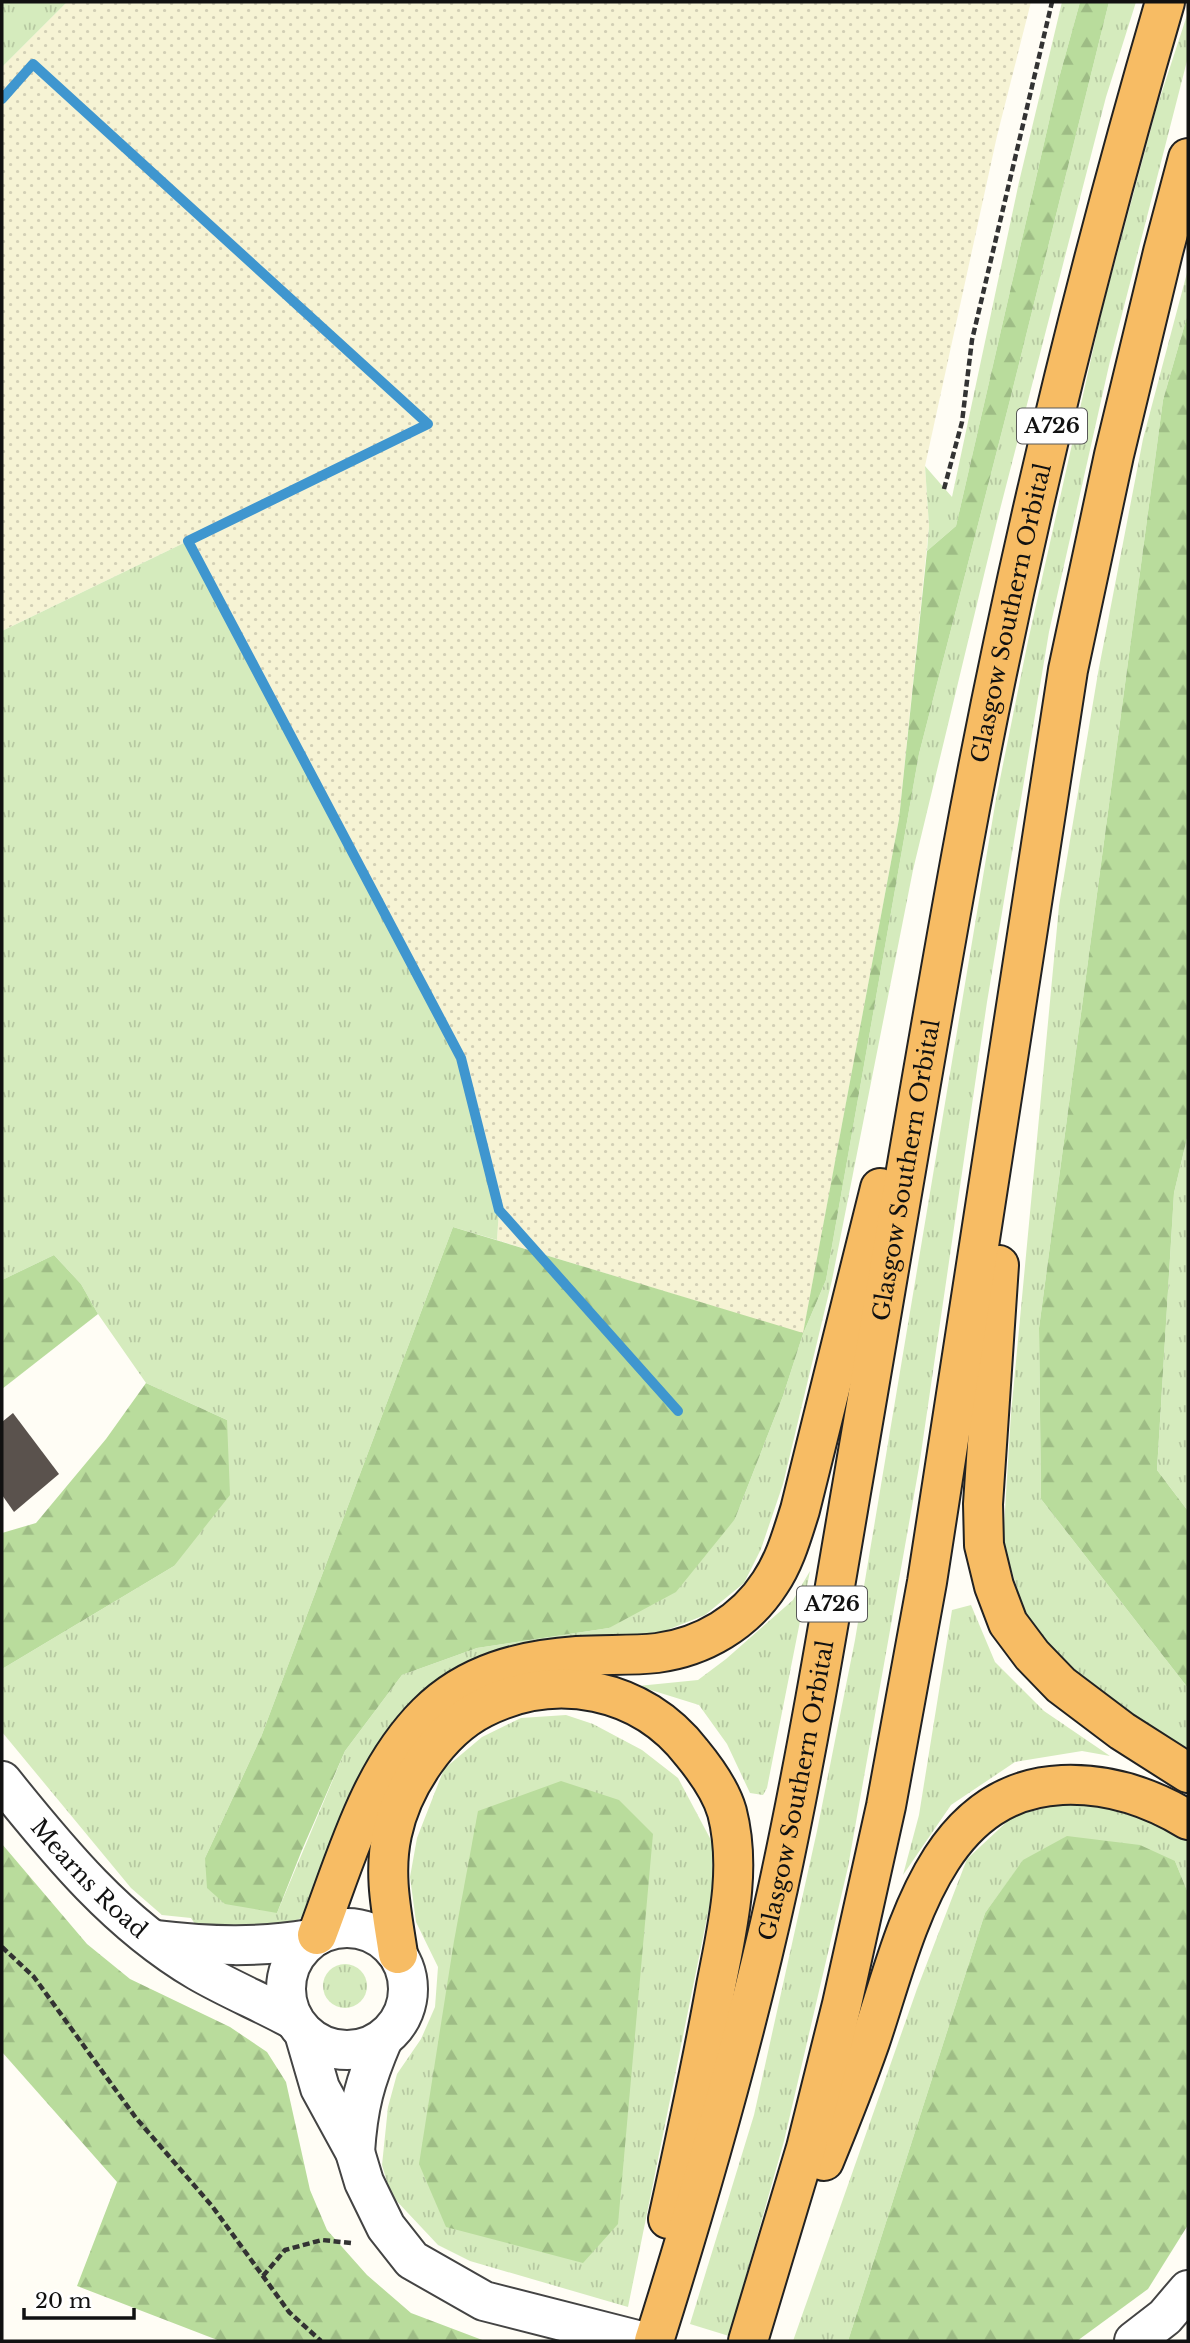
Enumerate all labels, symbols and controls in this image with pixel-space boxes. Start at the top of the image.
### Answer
road number: A726 [1017,408,1087,444]
street label: Glasgow Southern Orbital [965,461,1057,765]
street label: Glasgow Southern Orbital [867,1017,946,1323]
road number: A726 [797,1586,867,1622]
street label: Glasgow Southern Orbital [752,1638,839,1943]
street label: Mearns Road [25,1813,153,1944]
scale bar [24,2276,135,2320]
text: 20 m [35,2288,92,2314]

